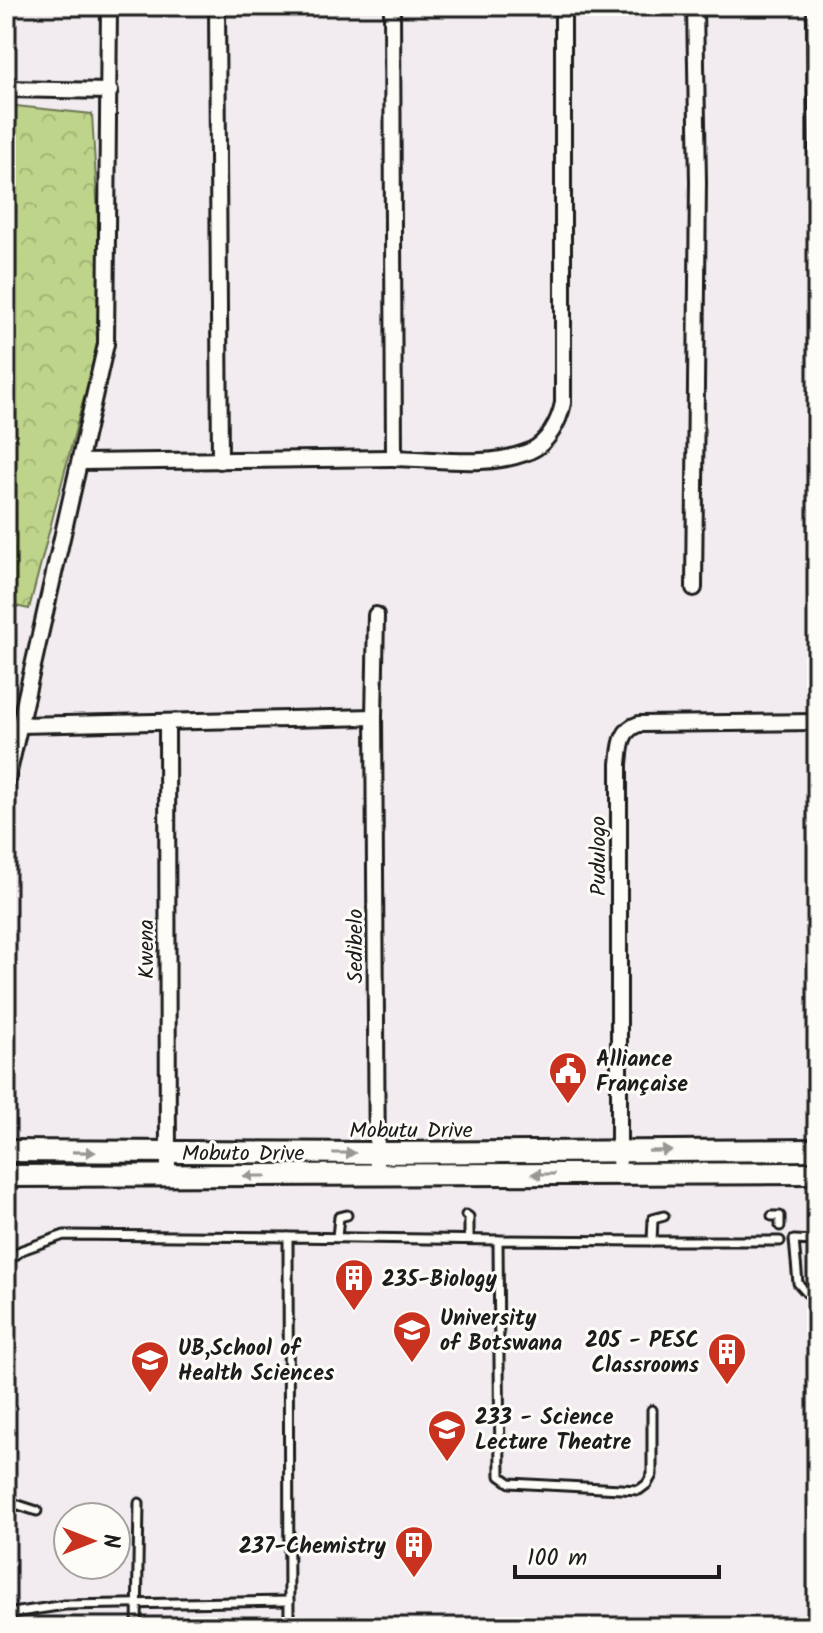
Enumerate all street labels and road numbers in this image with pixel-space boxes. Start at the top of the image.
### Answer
street label: Pudulogo [582,816,617,896]
street label: Sedibelo [339,909,374,983]
street label: Kwena [130,919,165,979]
street label: Mobutu Drive [349,1114,473,1149]
street label: Mobuto Drive [182,1137,304,1172]

